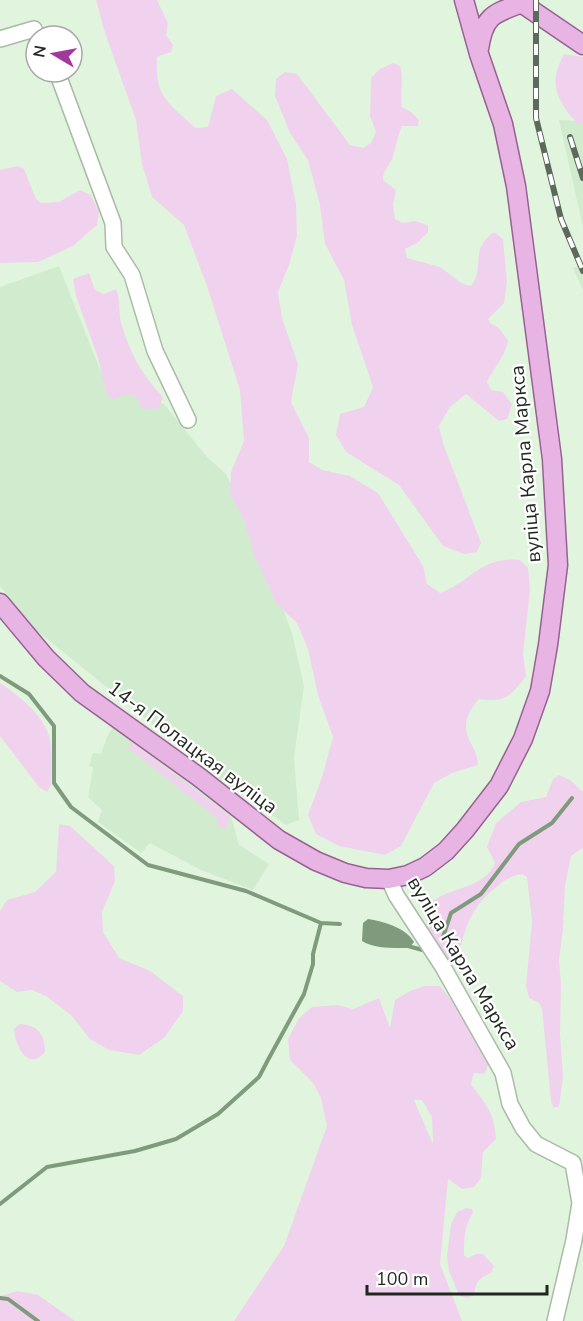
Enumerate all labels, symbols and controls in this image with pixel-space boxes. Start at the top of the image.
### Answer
north arrow [24,24,84,84]
text: N [28,44,52,59]
street label: вуліца Карла Маркса [503,364,548,564]
street label: 14-я Полацкая вуліца [102,675,283,820]
street label: вуліца Карла Маркса [401,871,526,1055]
scale bar [367,1258,547,1296]
text: 100 m [376,1267,428,1291]

